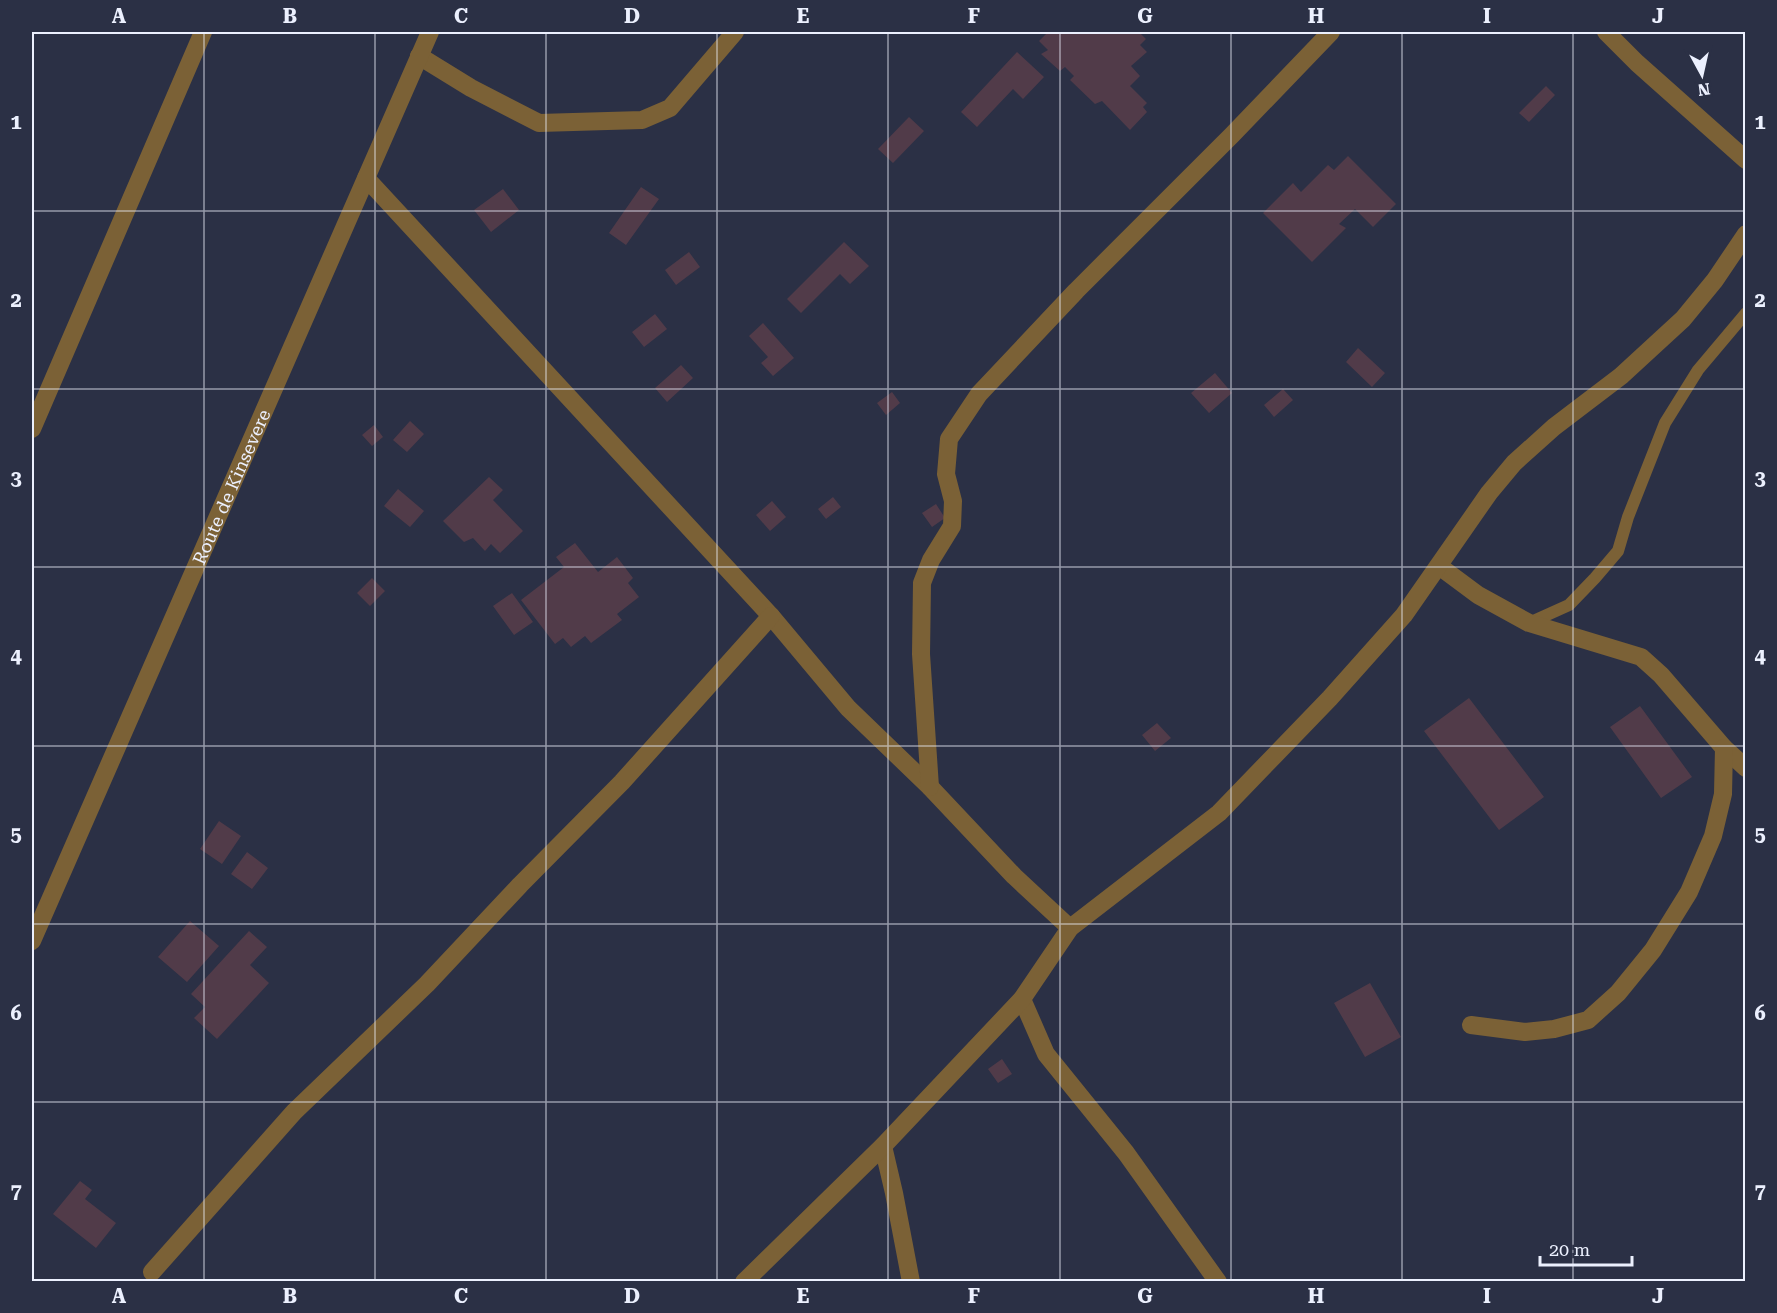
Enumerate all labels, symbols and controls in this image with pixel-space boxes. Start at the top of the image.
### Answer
text: A [112,4,127,28]
text: B [283,4,297,28]
text: C [454,4,468,28]
text: D [624,4,640,28]
text: E [797,4,810,28]
text: F [968,4,980,28]
text: G [1137,4,1153,28]
text: H [1308,4,1324,28]
text: I [1483,4,1491,28]
text: J [1652,4,1664,28]
north arrow [1672,45,1732,105]
text: N [1697,79,1711,100]
text: 1 [10,110,22,134]
text: 1 [1754,110,1766,134]
text: 2 [10,288,22,312]
text: 2 [1754,288,1766,312]
street label: Route de Kinsevere [188,406,274,567]
text: 3 [10,466,22,490]
text: 3 [1754,466,1766,490]
text: 4 [10,644,22,668]
text: 4 [1754,644,1766,668]
text: 5 [10,822,22,846]
text: 5 [1754,822,1766,846]
text: 6 [10,1001,22,1025]
text: 6 [1754,1001,1766,1025]
text: 7 [10,1179,22,1203]
text: 7 [1754,1179,1766,1203]
scale bar [1540,1229,1632,1267]
text: 20 m [1549,1239,1590,1260]
text: A [112,1284,127,1308]
text: B [283,1284,297,1308]
text: C [454,1284,468,1308]
text: D [624,1284,640,1308]
text: E [797,1284,810,1308]
text: F [968,1284,980,1308]
text: G [1137,1284,1153,1308]
text: H [1308,1284,1324,1308]
text: I [1483,1284,1491,1308]
text: J [1652,1284,1664,1308]

